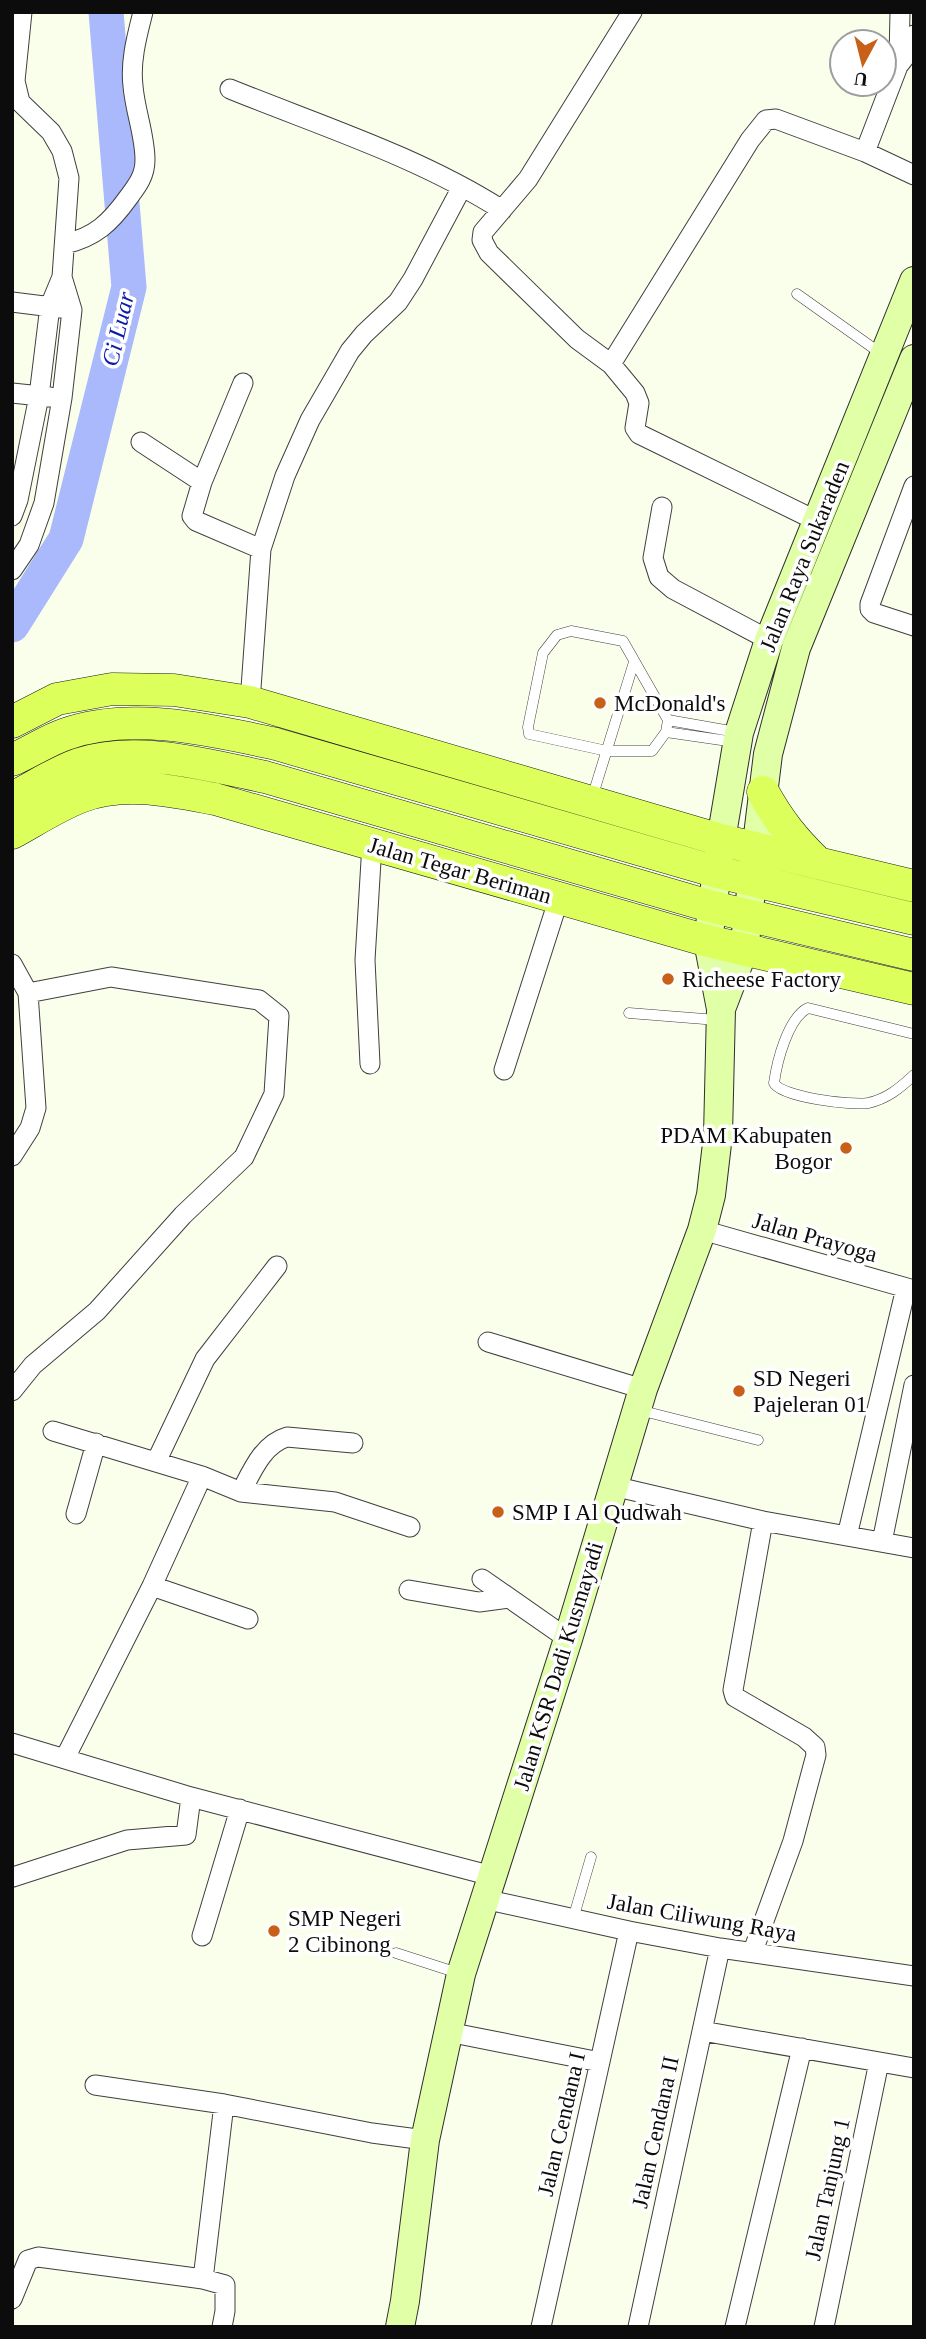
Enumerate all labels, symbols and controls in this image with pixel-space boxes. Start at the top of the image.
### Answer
north arrow [828,28,898,98]
text: U [853,68,869,91]
water label: Ci Luar [97,289,139,369]
street label: Jalan Raya Sukaraden [755,457,854,655]
place label: McDonald's [614,691,726,716]
marker: McDonald's [592,695,608,711]
street label: Jalan Tegar Beriman [365,832,555,909]
place label: Richeese Factory [682,967,842,992]
marker: Richeese Factory [660,971,676,987]
place label: PDAM Kabupaten Bogor [660,1123,832,1174]
marker: PDAM Kabupaten Bogor [838,1140,854,1156]
street label: Jalan Prayoga [750,1208,880,1267]
place label: SD Negeri Pajeleran 01 [753,1366,867,1417]
marker: SD Negeri Pajeleran 01 [731,1383,747,1399]
place label: SMP I Al Qudwah [512,1500,682,1525]
marker: SMP I Al Qudwah [490,1504,506,1520]
street label: Jalan KSR Dadi Kusmayadi [509,1539,608,1794]
street label: Jalan Ciliwung Raya [605,1889,798,1946]
place label: SMP Negeri 2 Cibinong [288,1906,402,1957]
marker: SMP Negeri 2 Cibinong [266,1923,282,1939]
street label: Jalan Cendana I [533,2050,590,2198]
street label: Jalan Cendana II [627,2054,684,2210]
street label: Jalan Tanjung 1 [800,2116,855,2263]

